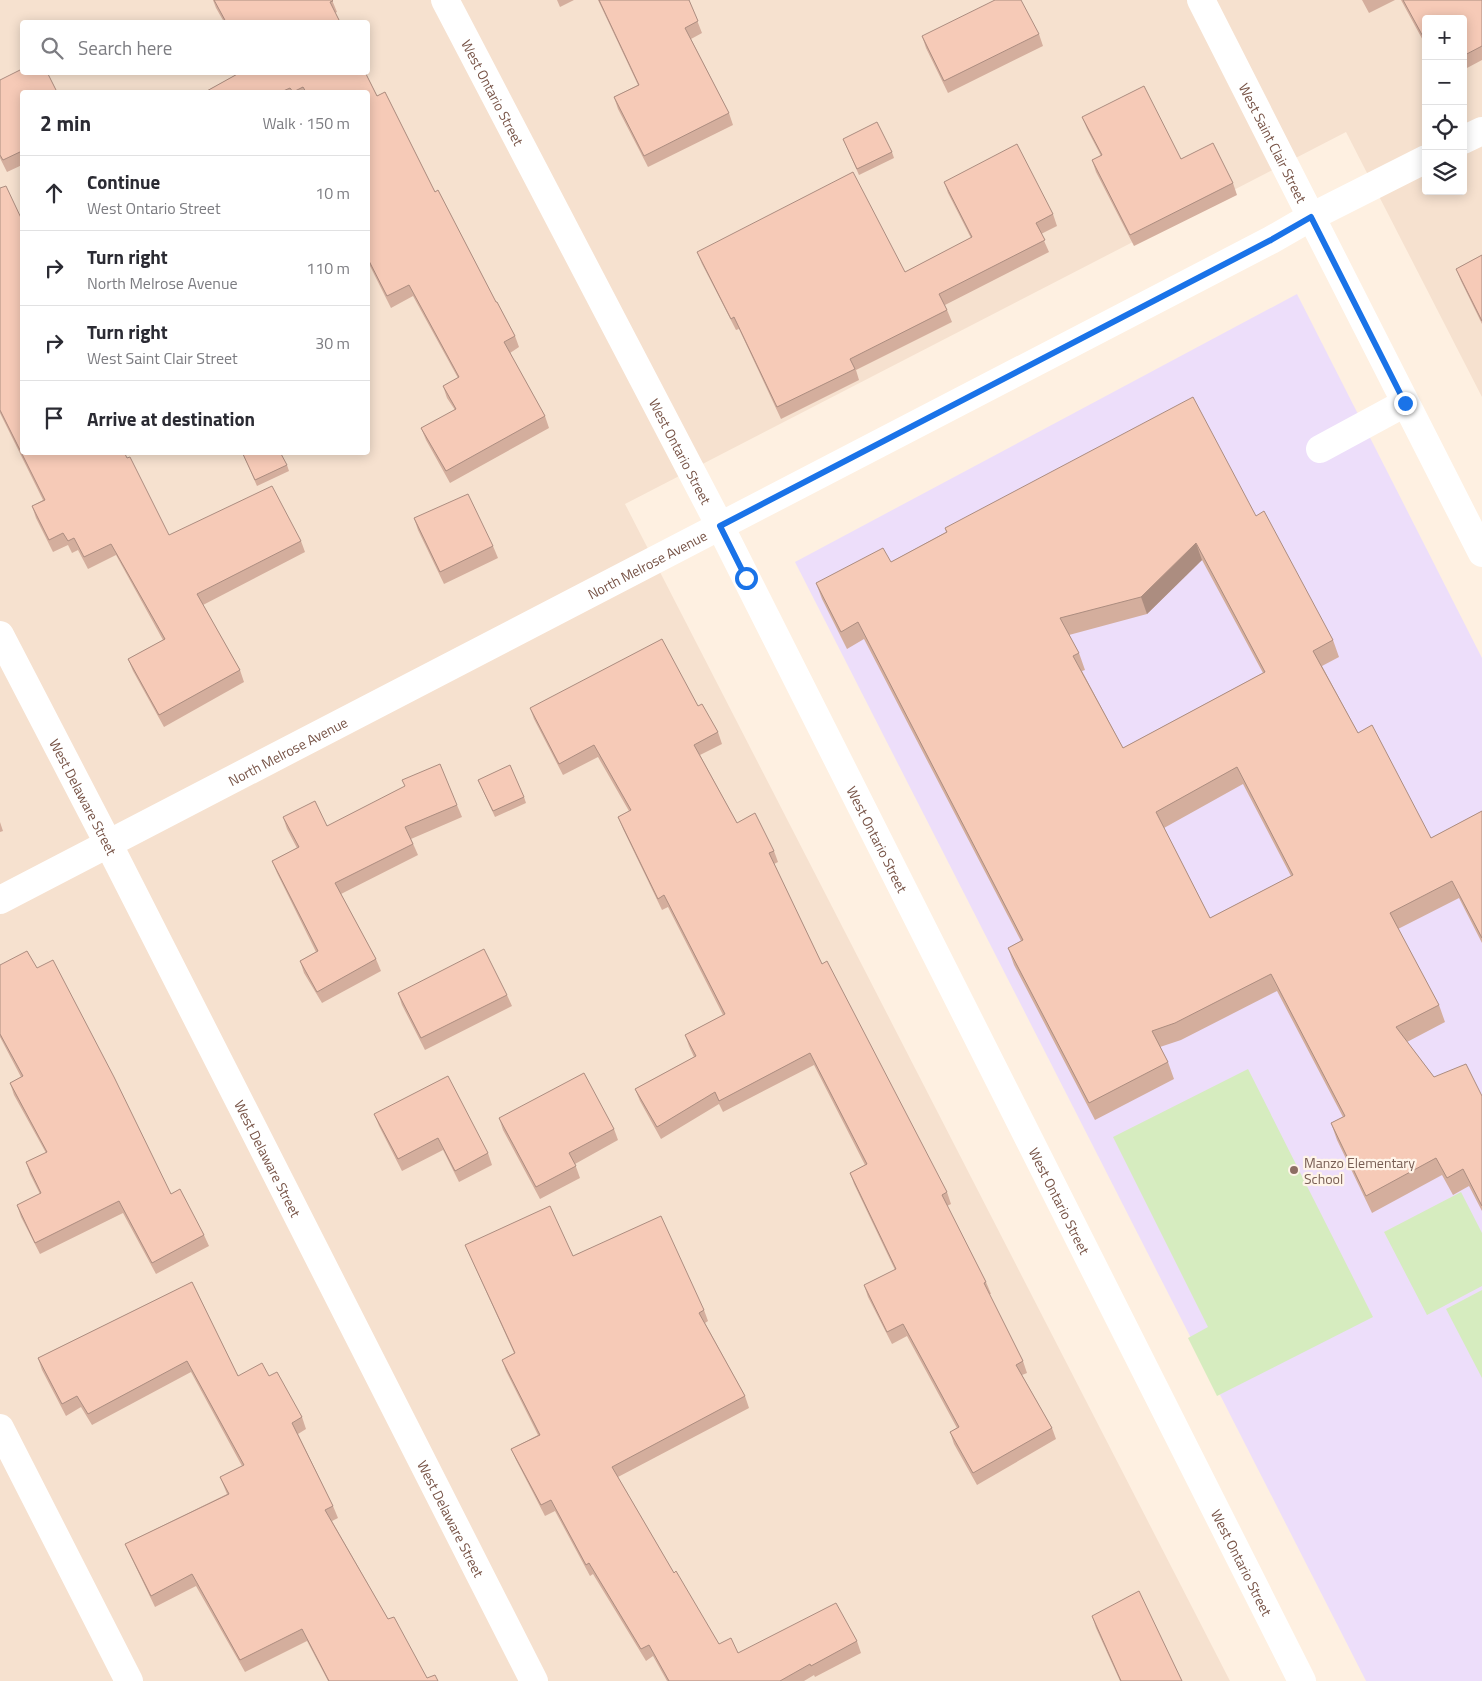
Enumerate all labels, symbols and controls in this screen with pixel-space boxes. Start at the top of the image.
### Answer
map controls [1422,15,1467,195]
button: + [1422,15,1467,60]
search box [20,20,370,75]
text: Search here [78,33,172,62]
icon: search [38,34,66,62]
street label: West Ontario Street [457,35,530,149]
button: − [1422,60,1467,105]
street label: West Saint Clair Street [1234,79,1313,206]
button: locate [1422,105,1467,150]
text: 2 min [40,107,91,139]
text: Walk · 150 m [262,111,350,135]
button: layers [1422,150,1467,195]
text: Continue [87,167,160,196]
icon: ahead [40,179,68,207]
text: 10 m [315,181,350,205]
text: West Ontario Street [87,196,221,220]
text: Turn right [87,242,168,271]
icon: right [40,254,68,282]
text: 110 m [306,256,350,280]
text: North Melrose Avenue [87,271,238,295]
text: Turn right [87,317,168,346]
icon: right [40,329,68,357]
text: 30 m [315,331,350,355]
text: West Saint Clair Street [87,346,238,370]
route end [1394,392,1417,415]
street label: West Ontario Street [644,394,717,508]
icon: arrive [40,404,68,432]
text: Arrive at destination [87,404,255,433]
street label: North Melrose Avenue [584,524,710,604]
route start [735,567,758,590]
street label: North Melrose Avenue [224,711,351,790]
street label: West Delaware Street [45,735,123,859]
street label: West Ontario Street [842,782,913,896]
street label: West Delaware Street [230,1096,307,1220]
street label: West Ontario Street [1024,1144,1096,1258]
place label: Manzo Elementary School [1304,1152,1415,1189]
marker: Manzo Elementary School [1288,1164,1300,1176]
street label: West Delaware Street [413,1456,490,1581]
street label: West Ontario Street [1206,1505,1278,1619]

